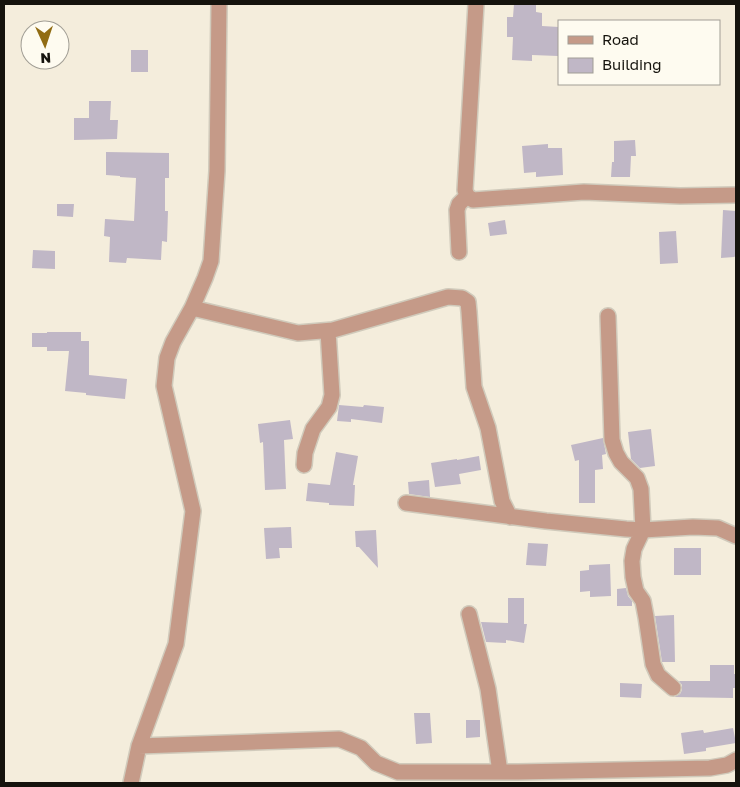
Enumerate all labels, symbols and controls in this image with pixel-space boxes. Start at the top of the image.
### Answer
north arrow [20,20,70,70]
legend [558,20,720,85]
text: Road [602,30,639,48]
text: N [40,50,51,67]
text: Building [602,55,662,73]

